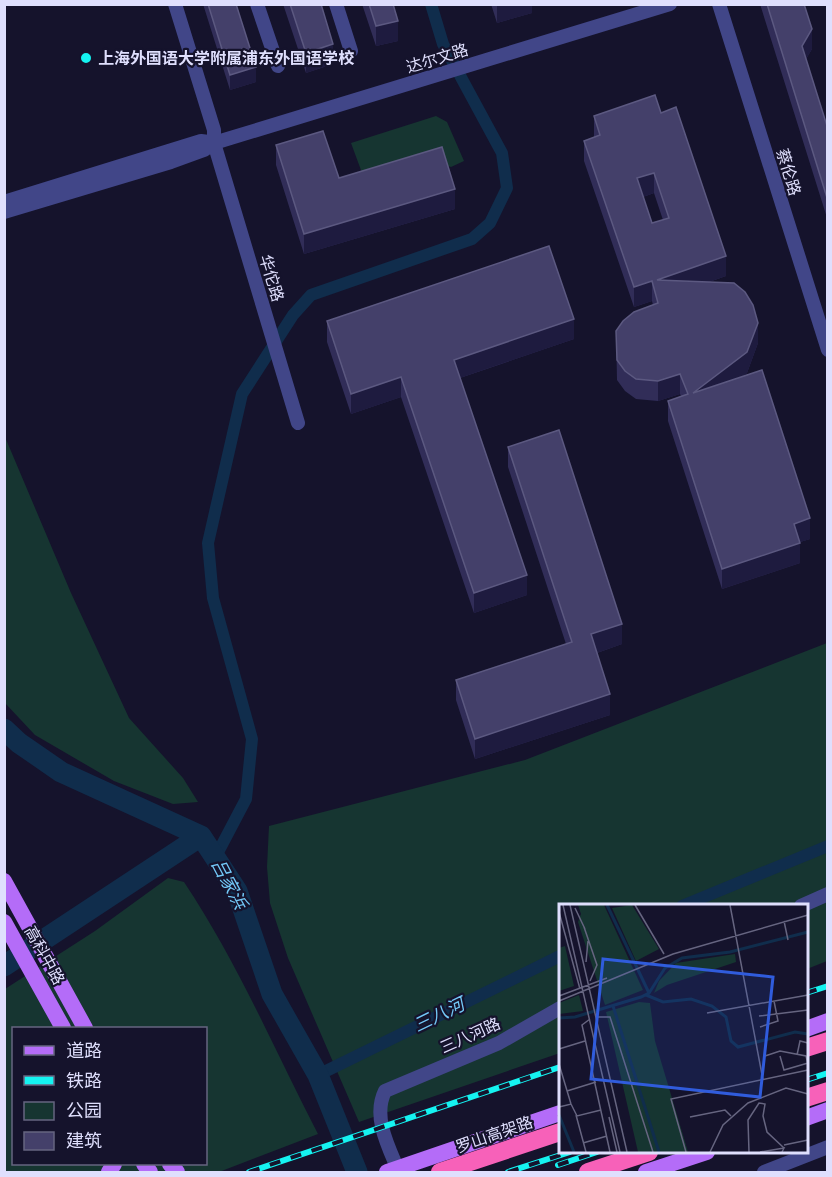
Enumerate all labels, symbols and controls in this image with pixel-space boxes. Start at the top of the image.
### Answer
street label: 达尔文路 [403,38,471,78]
place label: 上海外国语大学附属浦东外国语学校 [98,47,355,69]
marker: 上海外国语大学附属浦东外国语学校 [79,51,93,65]
street label: 蔡伦路 [771,146,807,198]
street label: 华佗路 [254,252,290,304]
water label: 吕家浜 [207,854,254,915]
inset map [559,904,808,1153]
street label: 高科中路 [20,922,70,988]
water label: 三八河 [409,990,471,1037]
street label: 三八河路 [436,1012,504,1058]
legend [12,1027,207,1165]
text: 道路 [66,1038,102,1062]
text: 铁路 [66,1068,102,1092]
text: 公园 [66,1098,102,1122]
street label: 罗山高架路 [453,1111,535,1157]
text: 建筑 [66,1128,102,1152]

